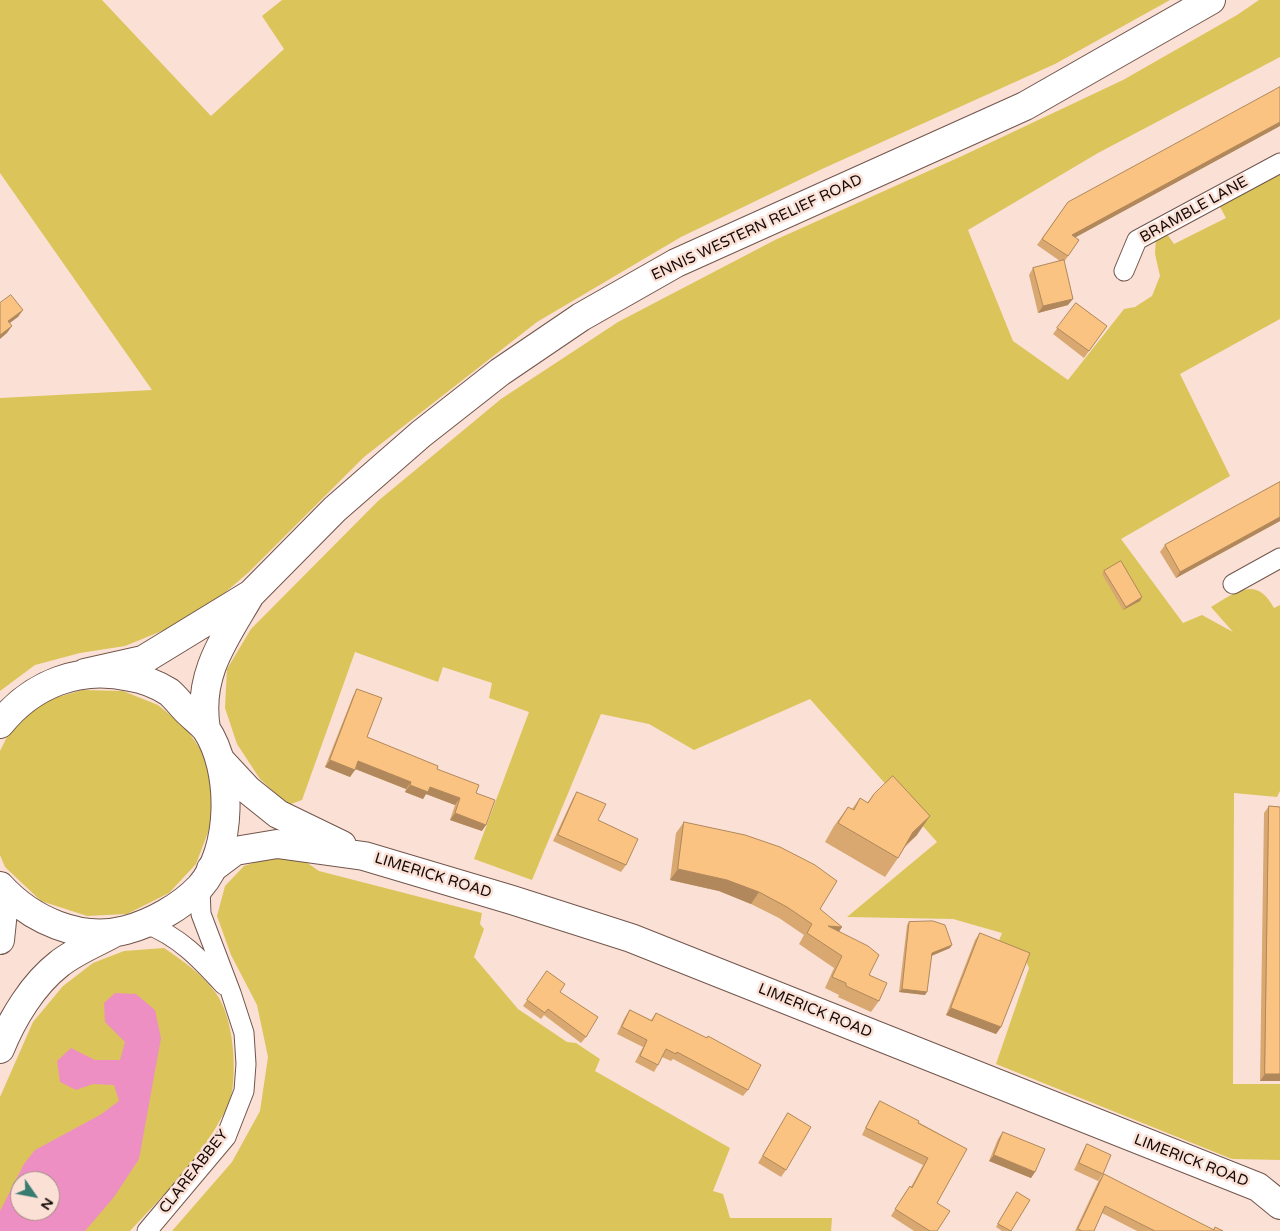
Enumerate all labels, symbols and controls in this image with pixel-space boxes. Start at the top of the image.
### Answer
street label: ENNIS WESTERN RELIEF ROAD [649,171,865,285]
street label: BRAMBLE LANE [1137,173,1251,247]
street label: LIMERICK ROAD [372,850,494,902]
street label: LIMERICK ROAD [755,980,875,1042]
street label: CLAREABBEY [156,1127,232,1217]
street label: LIMERICK ROAD [1131,1131,1251,1191]
north arrow [10,1171,60,1221]
text: N [37,1195,57,1213]

